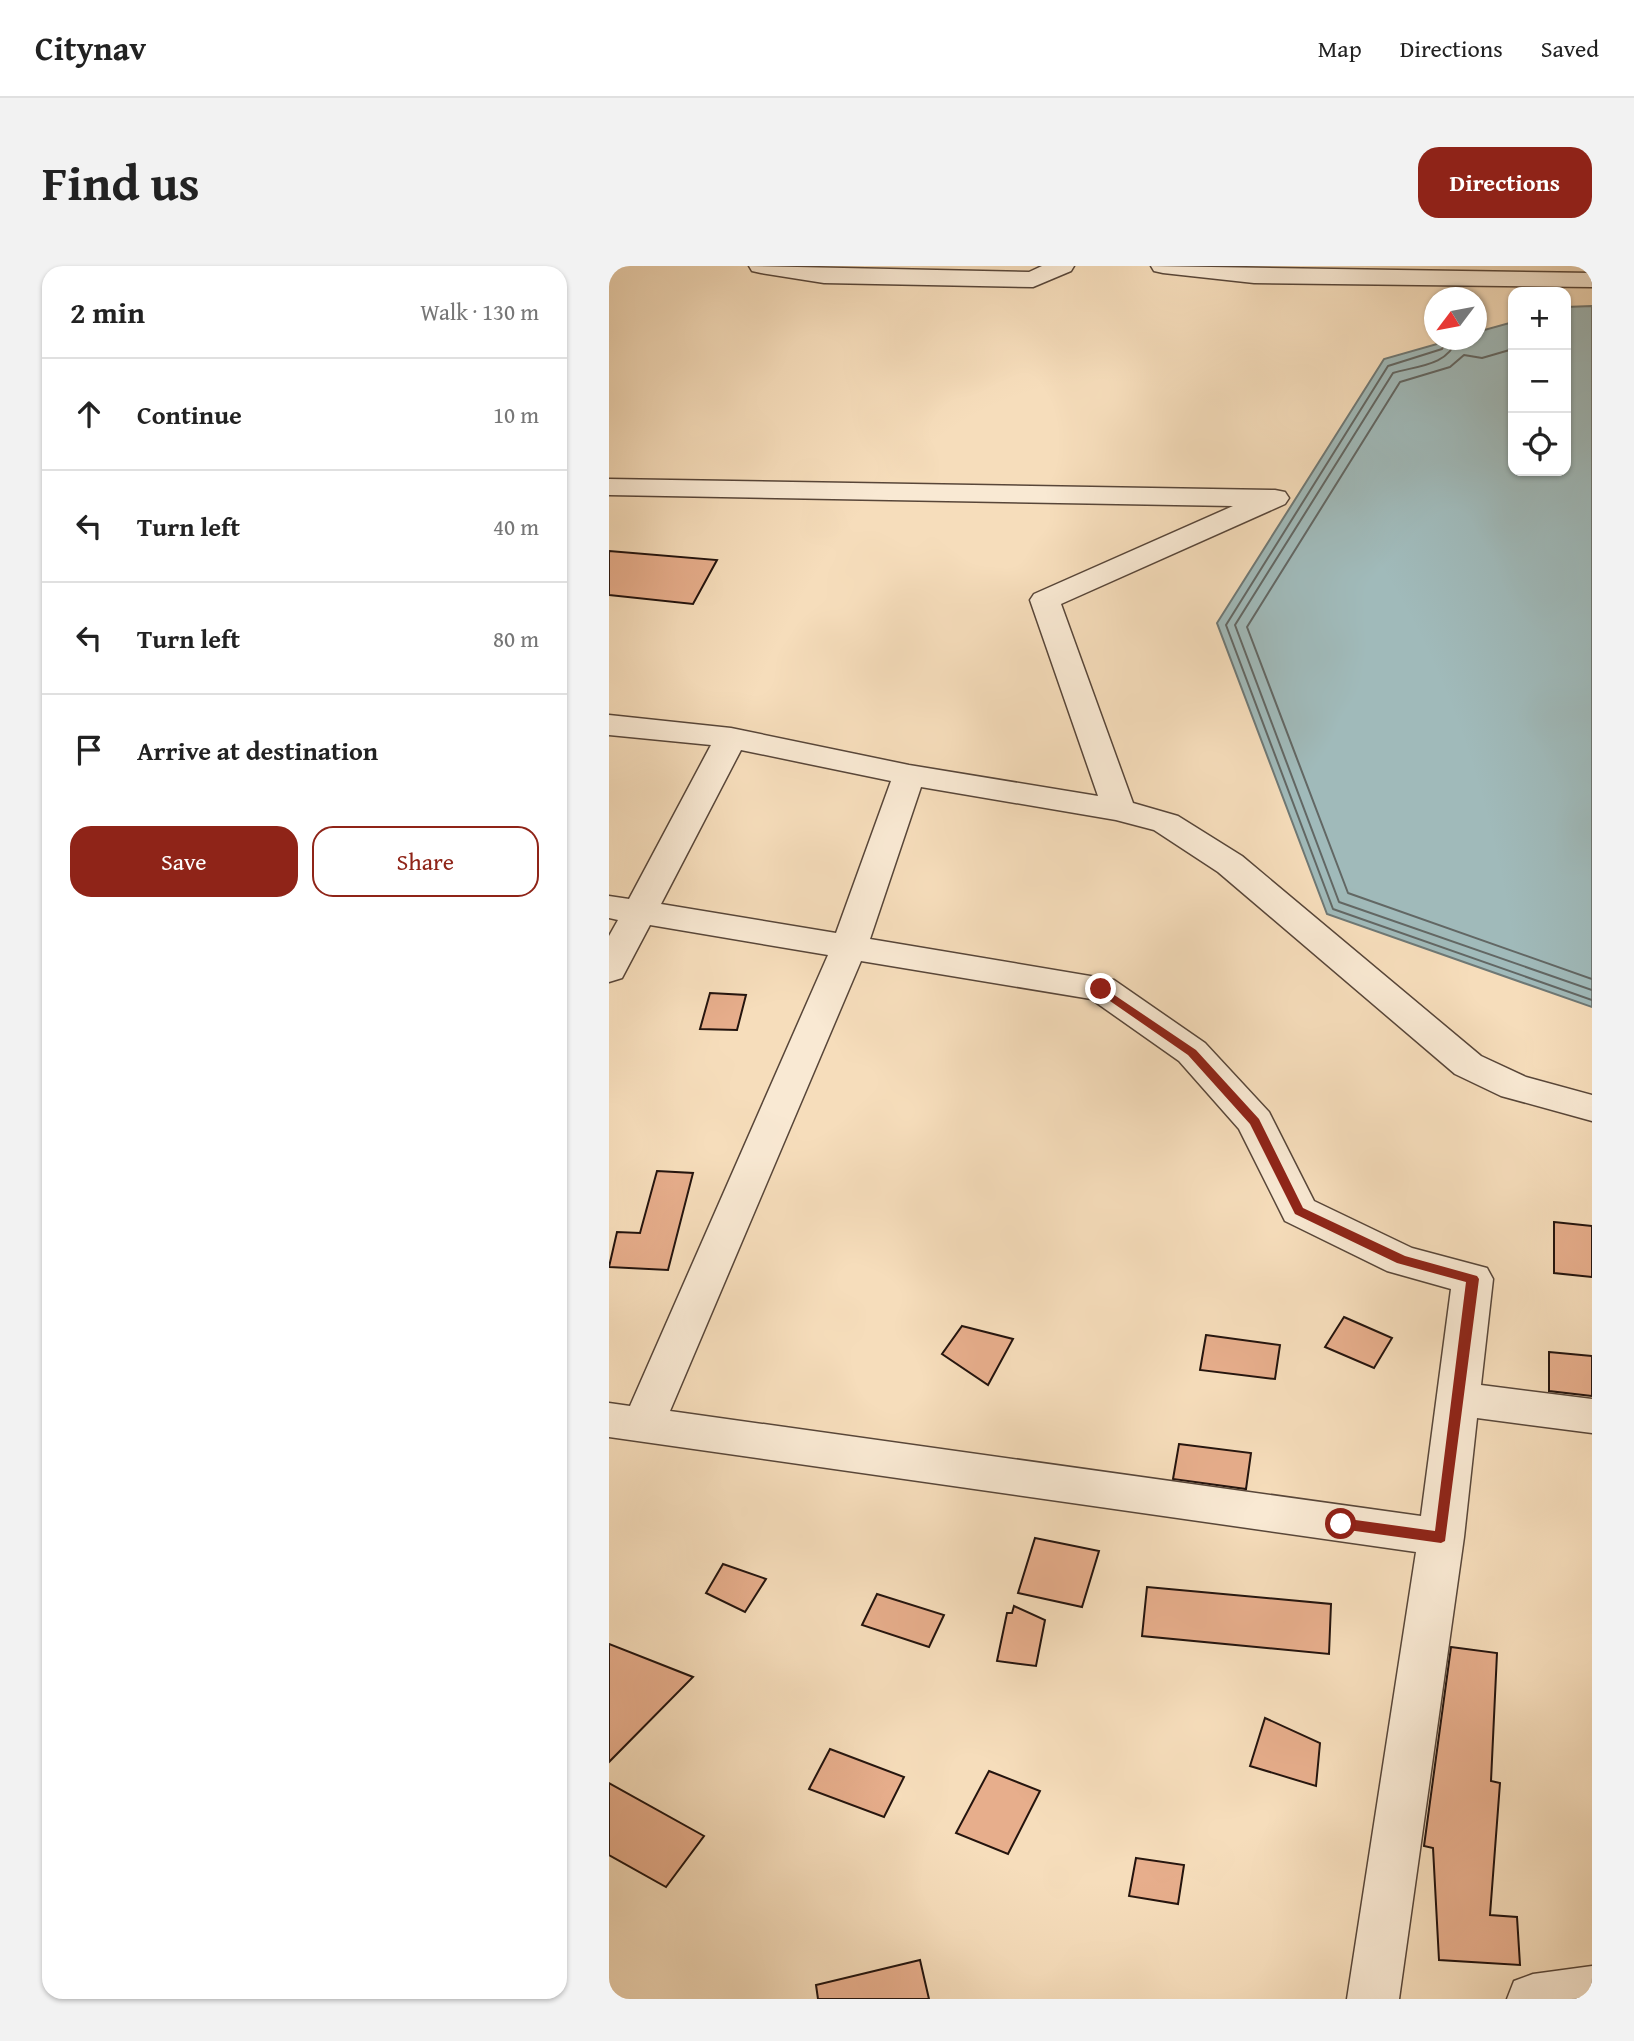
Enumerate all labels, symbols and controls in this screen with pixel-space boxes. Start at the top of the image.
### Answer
text: Citynav [35,24,146,72]
text: Map [1318,31,1362,66]
text: Directions [1400,31,1503,66]
text: Saved [1541,31,1599,66]
text: Find us [42,146,200,218]
button: Directions [1418,147,1592,218]
north arrow [1424,287,1487,350]
map controls [1508,287,1571,476]
button: + [1508,287,1571,350]
text: 2 min [70,290,145,334]
text: Walk · 130 m [420,295,539,328]
button: − [1508,350,1571,413]
icon: ahead [70,395,108,433]
text: Continue [137,395,242,434]
text: 10 m [493,398,539,431]
button: locate [1508,413,1571,476]
icon: left [70,507,108,545]
text: Turn left [137,507,240,546]
text: 40 m [493,510,539,543]
icon: left [70,619,108,657]
text: Turn left [137,619,240,658]
text: 80 m [493,622,539,655]
icon: arrive [70,731,108,769]
text: Arrive at destination [137,731,378,770]
button: Save [70,826,298,897]
button: Share [312,826,539,897]
route end [1085,973,1116,1004]
route start [1325,1508,1356,1539]

